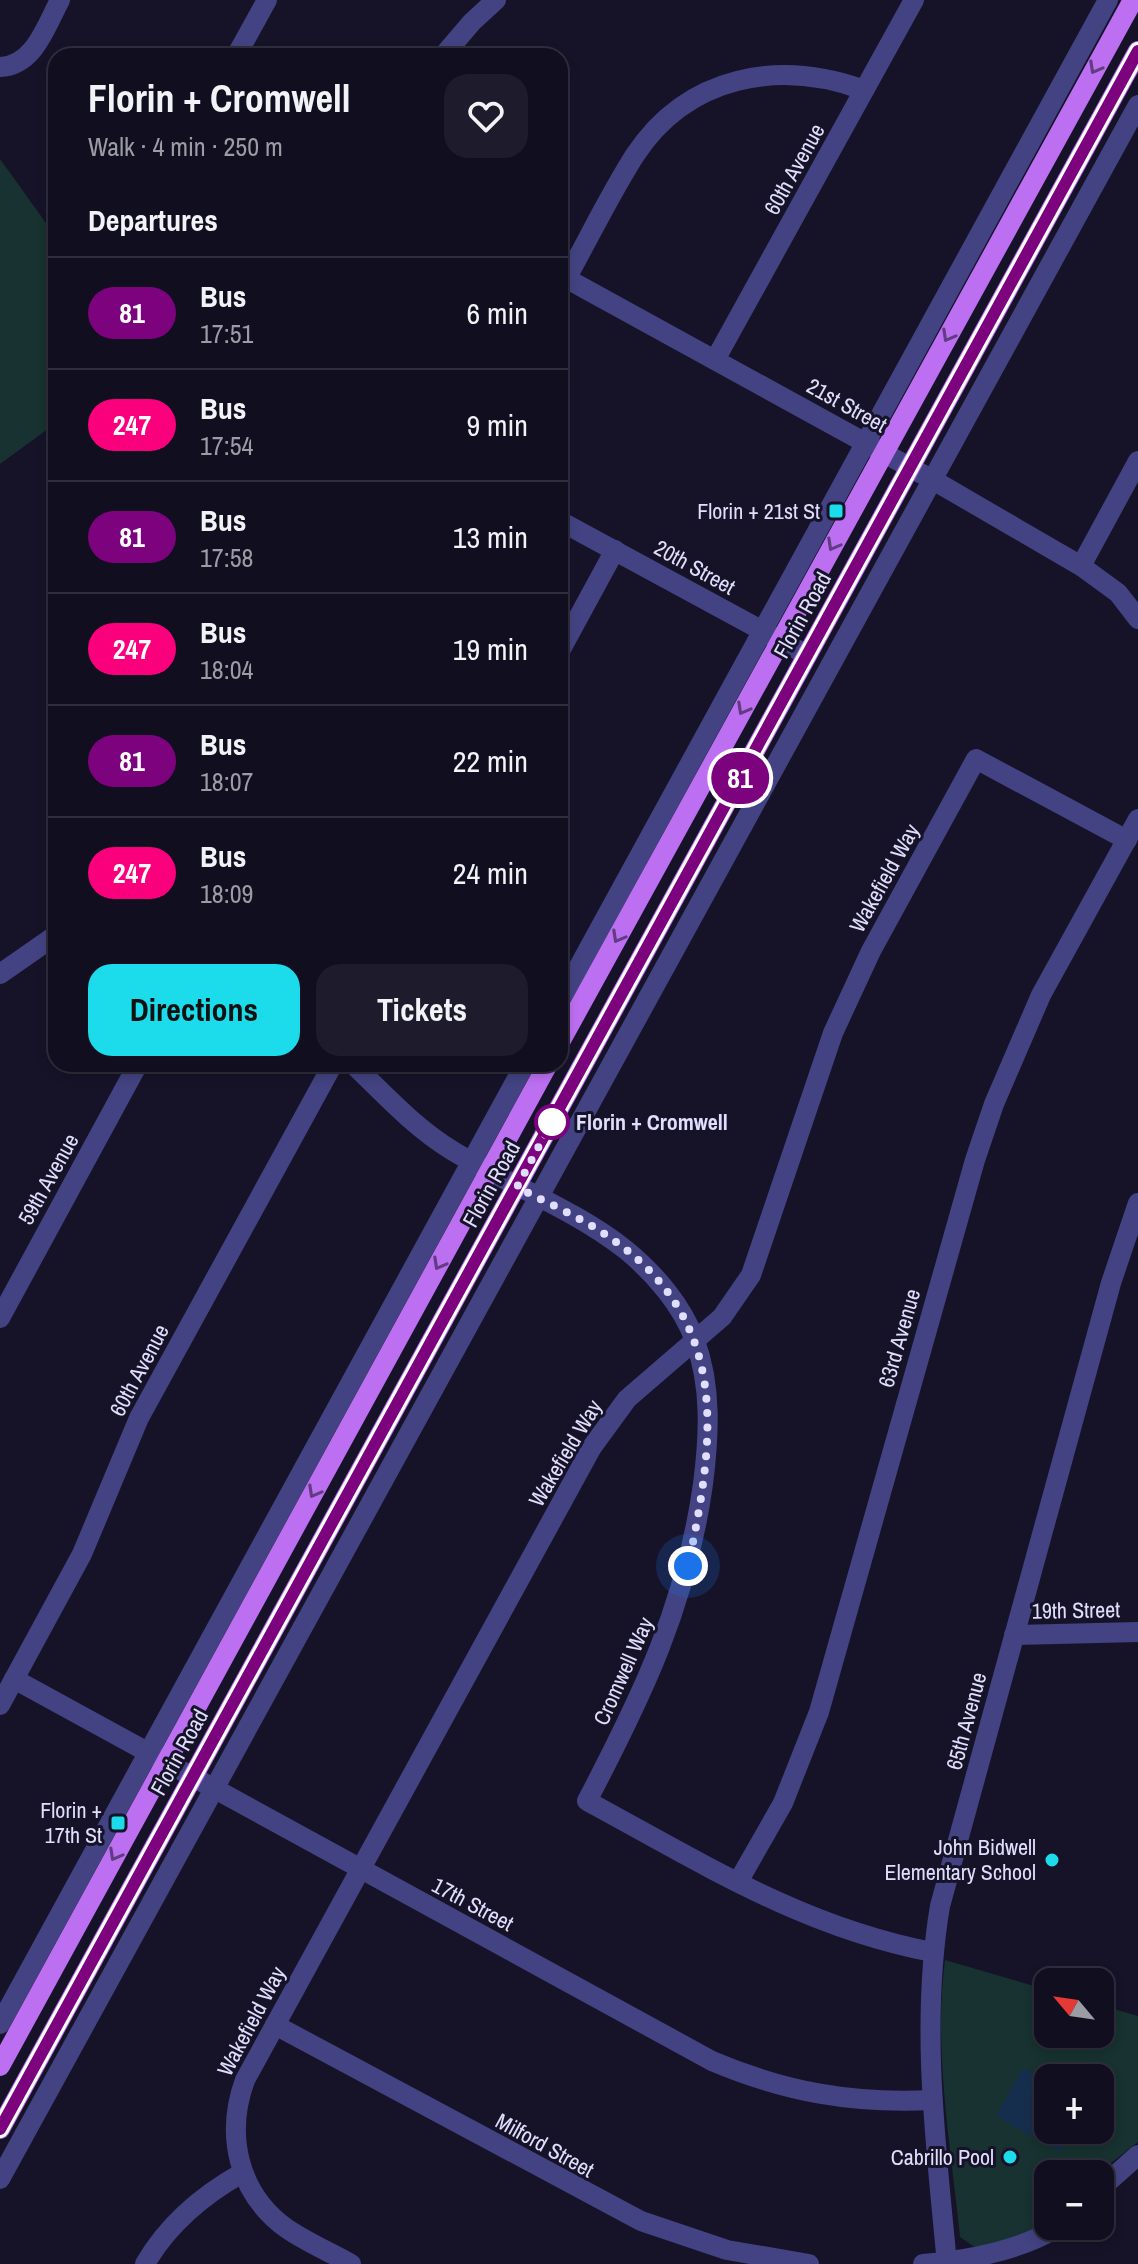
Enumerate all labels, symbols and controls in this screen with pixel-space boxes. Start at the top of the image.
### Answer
one-way arrow [1090,60,1105,75]
text: Florin + Cromwell [88,73,350,124]
button: heart [444,74,528,158]
street label: 60th Avenue [757,118,831,220]
text: Walk · 4 min · 250 m [88,129,283,164]
text: Departures [88,200,218,240]
text: Bus [200,276,246,316]
text: 6 min [466,293,528,333]
text: 81 [119,294,145,332]
text: 17:51 [200,316,253,351]
one-way arrow [942,327,958,342]
street label: 21st Street [802,371,892,439]
text: Bus [200,388,246,428]
text: 9 min [466,405,528,445]
text: 247 [113,406,151,444]
text: 17:54 [200,428,253,463]
place label: Florin + 21st St [697,496,820,526]
text: Bus [200,500,246,540]
marker: Florin + 21st St [827,502,845,520]
text: 13 min [453,517,528,557]
text: 81 [119,518,145,556]
street label: 20th Street [649,532,741,602]
one-way arrow [827,537,842,552]
text: 17:58 [200,540,253,575]
street label: Florin Road [766,567,838,663]
text: Bus [200,612,246,652]
text: 19 min [453,629,528,669]
text: 247 [113,630,151,668]
text: 18:04 [200,652,253,687]
one-way arrow [737,700,752,715]
text: Bus [200,724,246,764]
text: 22 min [453,741,528,781]
text: 81 [119,742,145,780]
line badge: 81 [704,752,776,804]
text: 81 [727,759,753,797]
text: 18:07 [200,764,253,799]
street label: Wakefield Way [842,818,926,938]
text: Bus [200,836,246,876]
text: 24 min [453,853,528,893]
text: 247 [113,854,151,892]
text: 18:09 [200,876,253,911]
one-way arrow [612,928,627,943]
button: Directions [88,964,300,1056]
button: Tickets [316,964,528,1056]
marker: Florin + Cromwell [535,1105,569,1139]
place label: Florin + Cromwell [576,1107,728,1137]
street label: 59th Avenue [11,1128,85,1230]
street label: Florin Road [455,1136,527,1232]
one-way arrow [433,1255,448,1270]
street label: 63rd Avenue [871,1285,927,1391]
street label: 60th Avenue [102,1319,176,1421]
street label: Wakefield Way [521,1394,609,1512]
one-way arrow [308,1483,323,1498]
your location [668,1546,708,1586]
street label: 19th Street [1032,1594,1120,1626]
street label: Cromwell Way [586,1612,660,1730]
street label: 65th Avenue [939,1669,993,1773]
street label: Florin Road [143,1704,215,1800]
place label: Florin + 17th St [40,1795,102,1850]
marker: Florin + 17th St [109,1814,127,1832]
place label: John Bidwell Elementary School [885,1832,1036,1887]
one-way arrow [109,1847,124,1862]
marker: John Bidwell Elementary School [1043,1851,1061,1869]
street label: 17th Street [427,1870,519,1938]
street label: Wakefield Way [210,1961,292,2081]
north arrow [1034,1968,1114,2048]
map controls [1034,1968,1114,2240]
button: + [1034,2064,1114,2144]
street label: Milford Street [490,2106,600,2184]
place label: Cabrillo Pool [891,2142,994,2172]
marker: Cabrillo Pool [1001,2148,1019,2166]
button: − [1034,2160,1114,2240]

